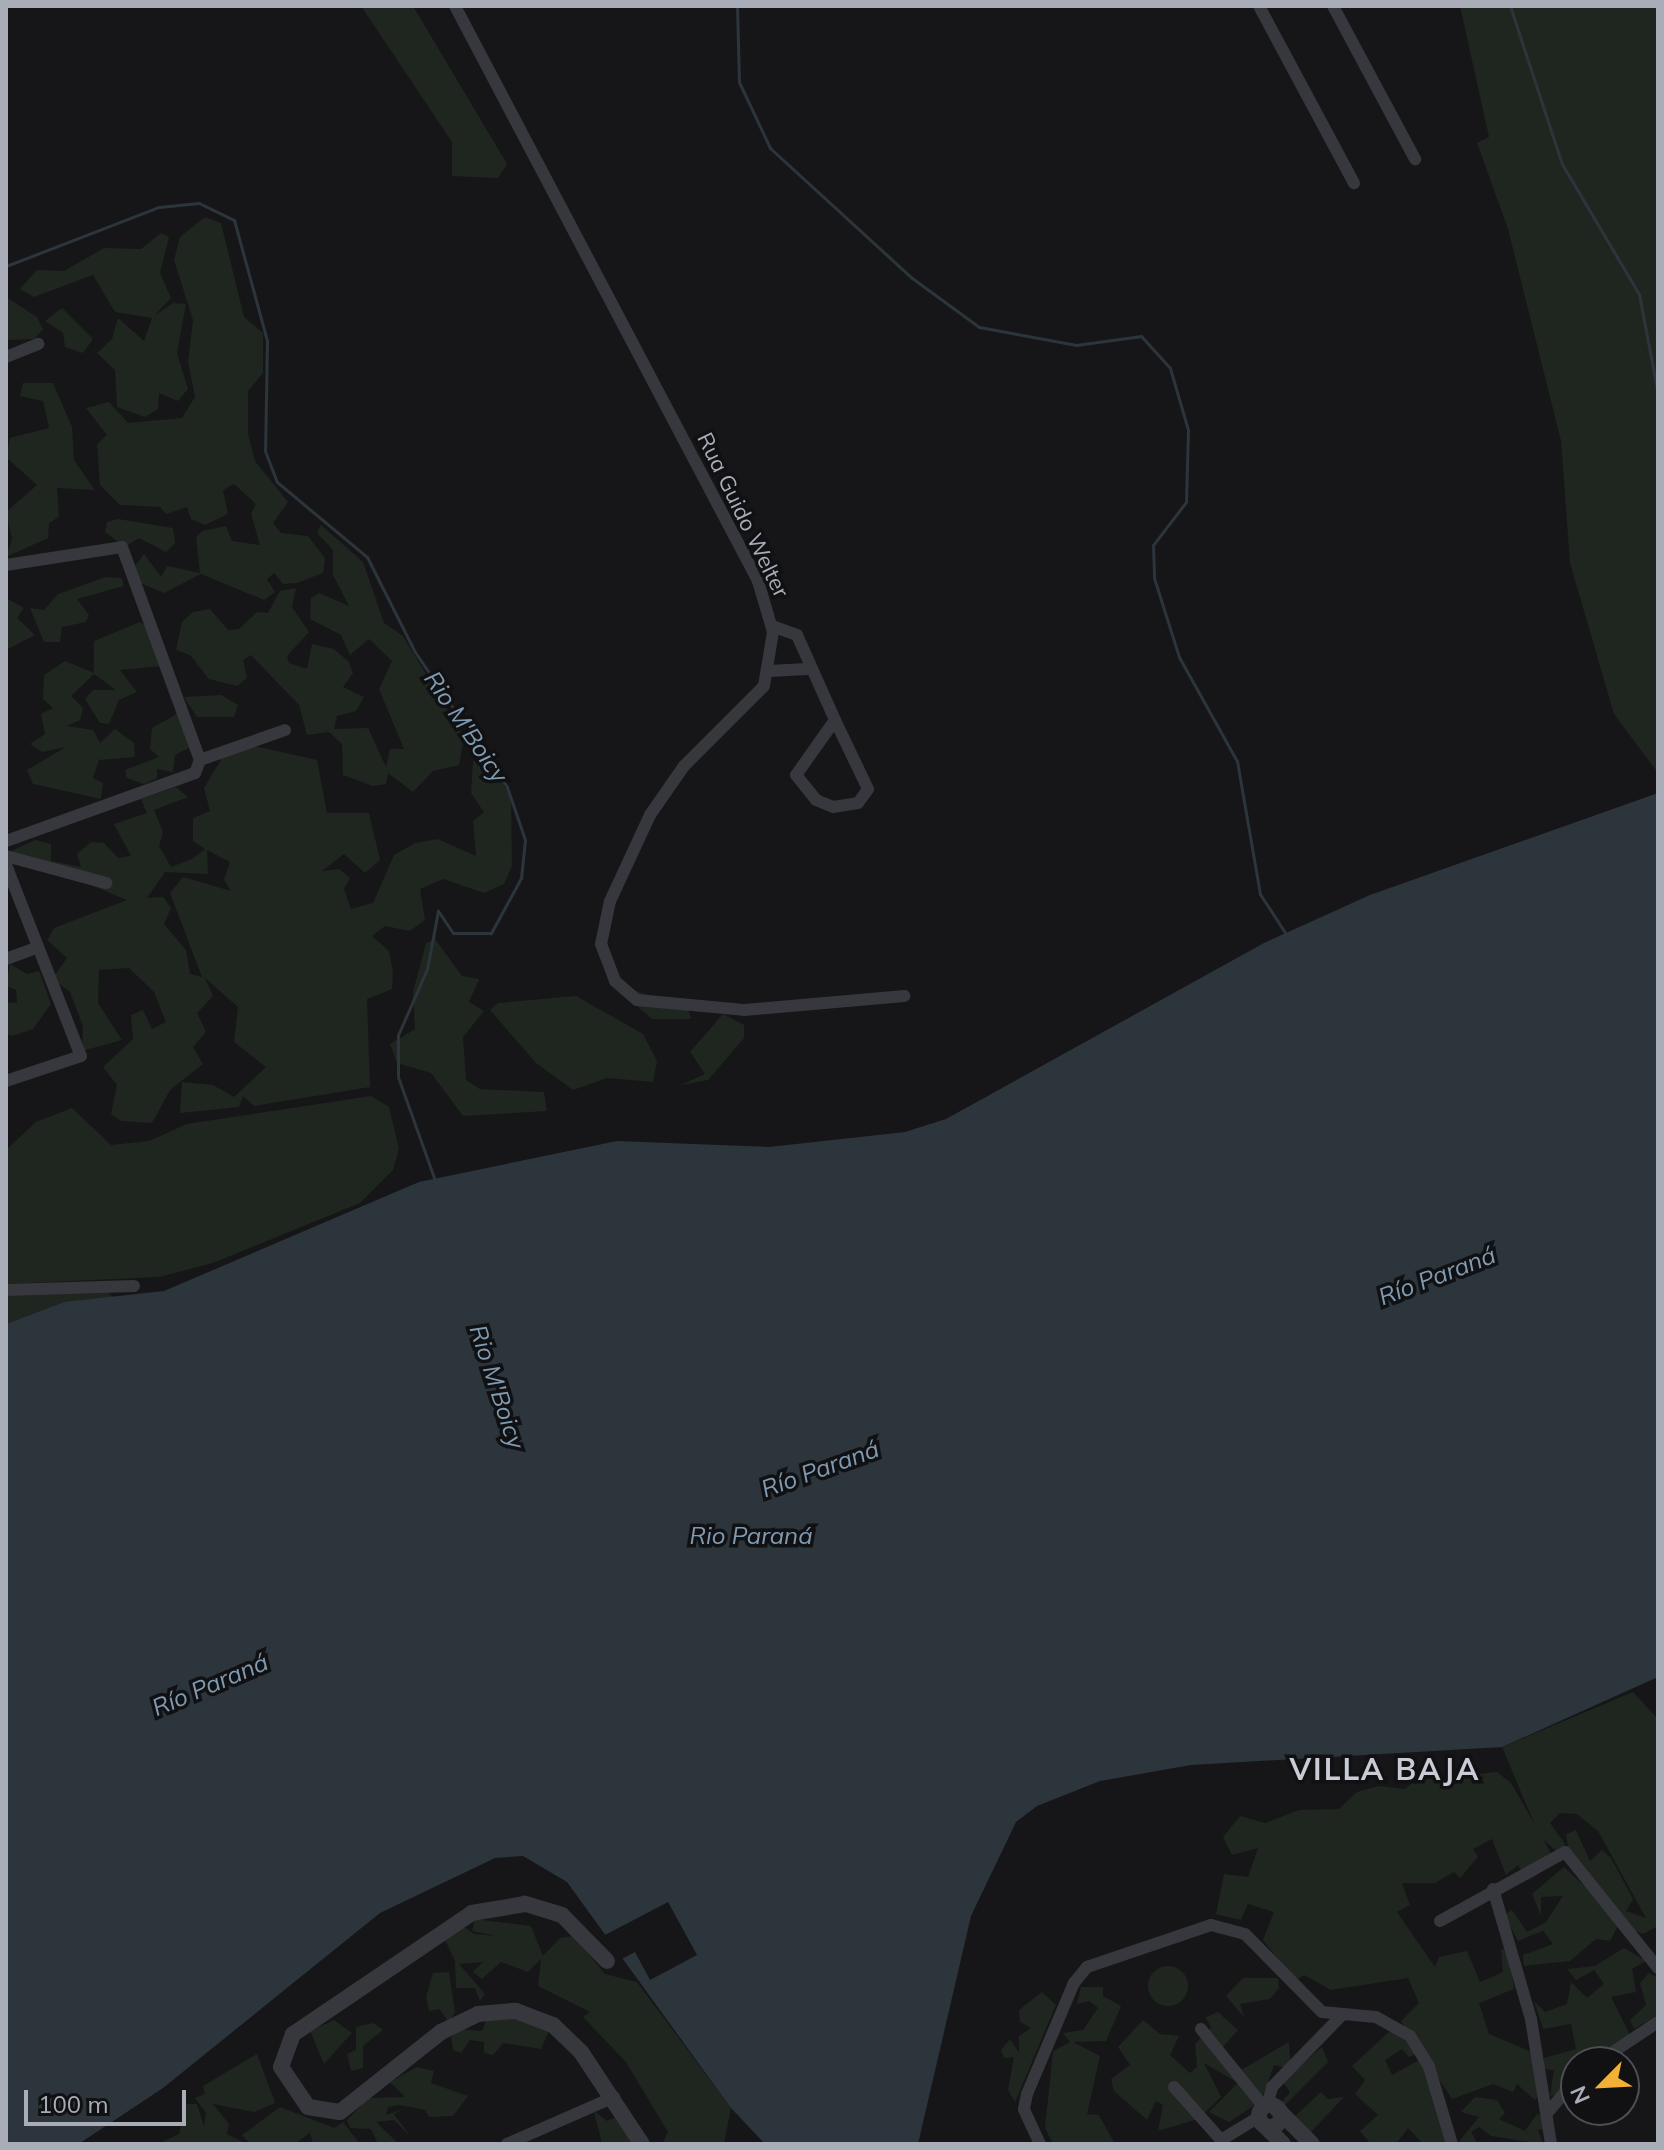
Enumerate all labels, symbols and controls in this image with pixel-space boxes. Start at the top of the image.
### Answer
street label: Rua Guido Welter [692,428,794,602]
water label: Rio M'Boicy [418,666,514,788]
water label: Río Paraná [1374,1240,1500,1312]
water label: Rio M'Boicy [463,1321,531,1453]
water label: Río Paraná [757,1434,883,1504]
water label: Rio Paraná [689,1522,813,1550]
water label: Río Paraná [148,1648,272,1722]
district label: VILLA BAJA [1289,1751,1481,1787]
north arrow [1560,2046,1640,2126]
scale bar [28,2074,190,2124]
text: N [1564,2082,1596,2108]
text: 100 m [38,2089,109,2119]

